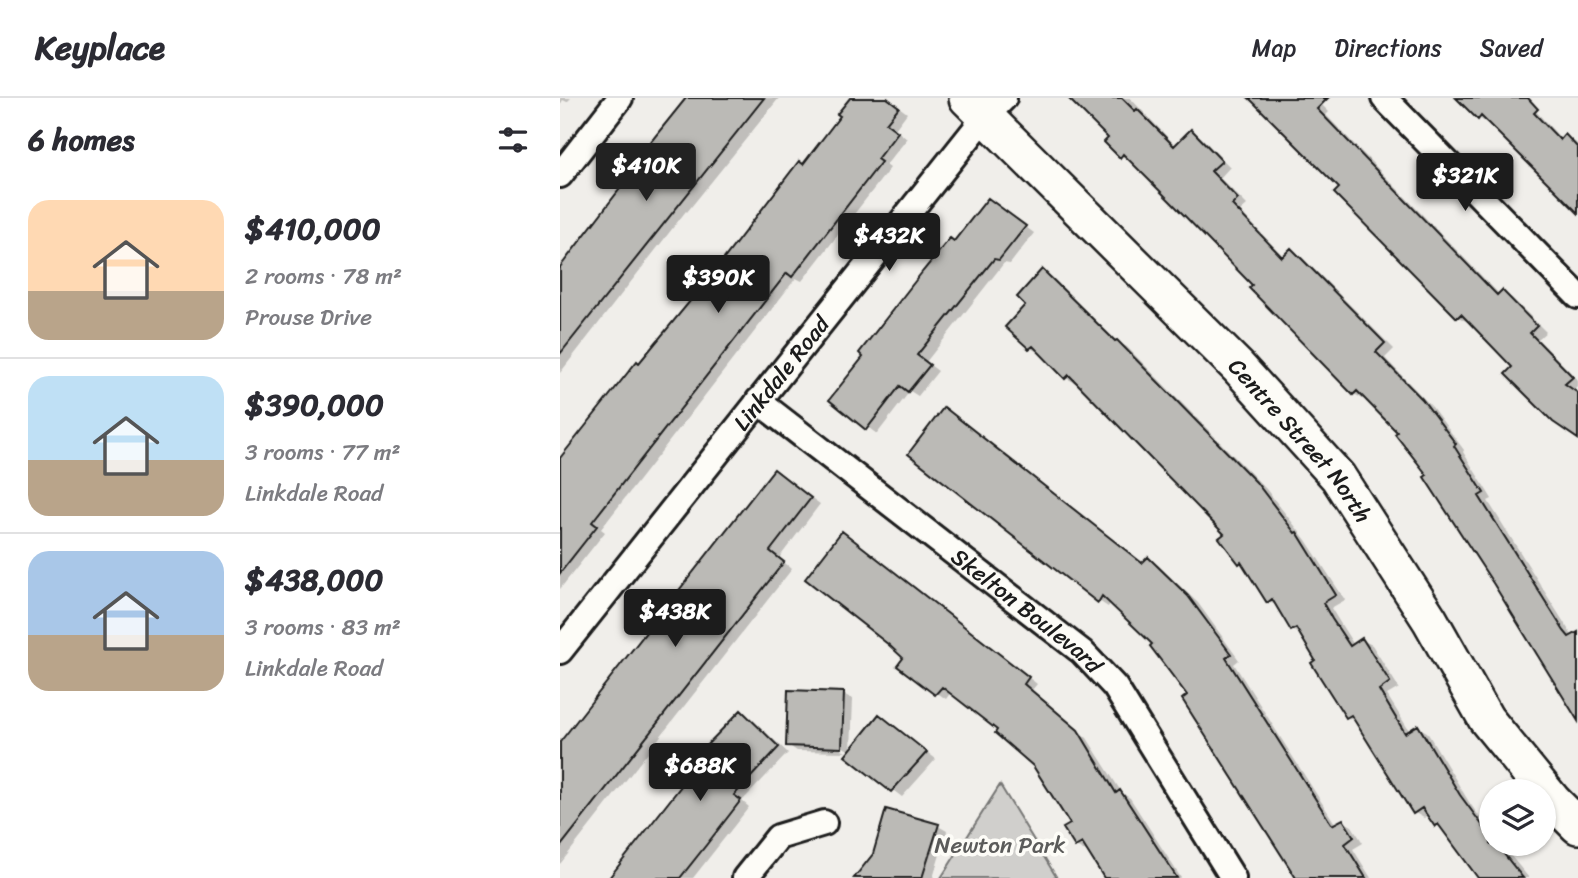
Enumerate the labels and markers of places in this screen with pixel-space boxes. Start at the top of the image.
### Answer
pin: $410K [597,144,695,203]
pin: $321K [1416,153,1514,213]
pin: $432K [840,214,938,273]
pin: $390K [669,256,767,315]
pin: $438K [626,589,724,649]
pin: $688K [651,744,749,803]

